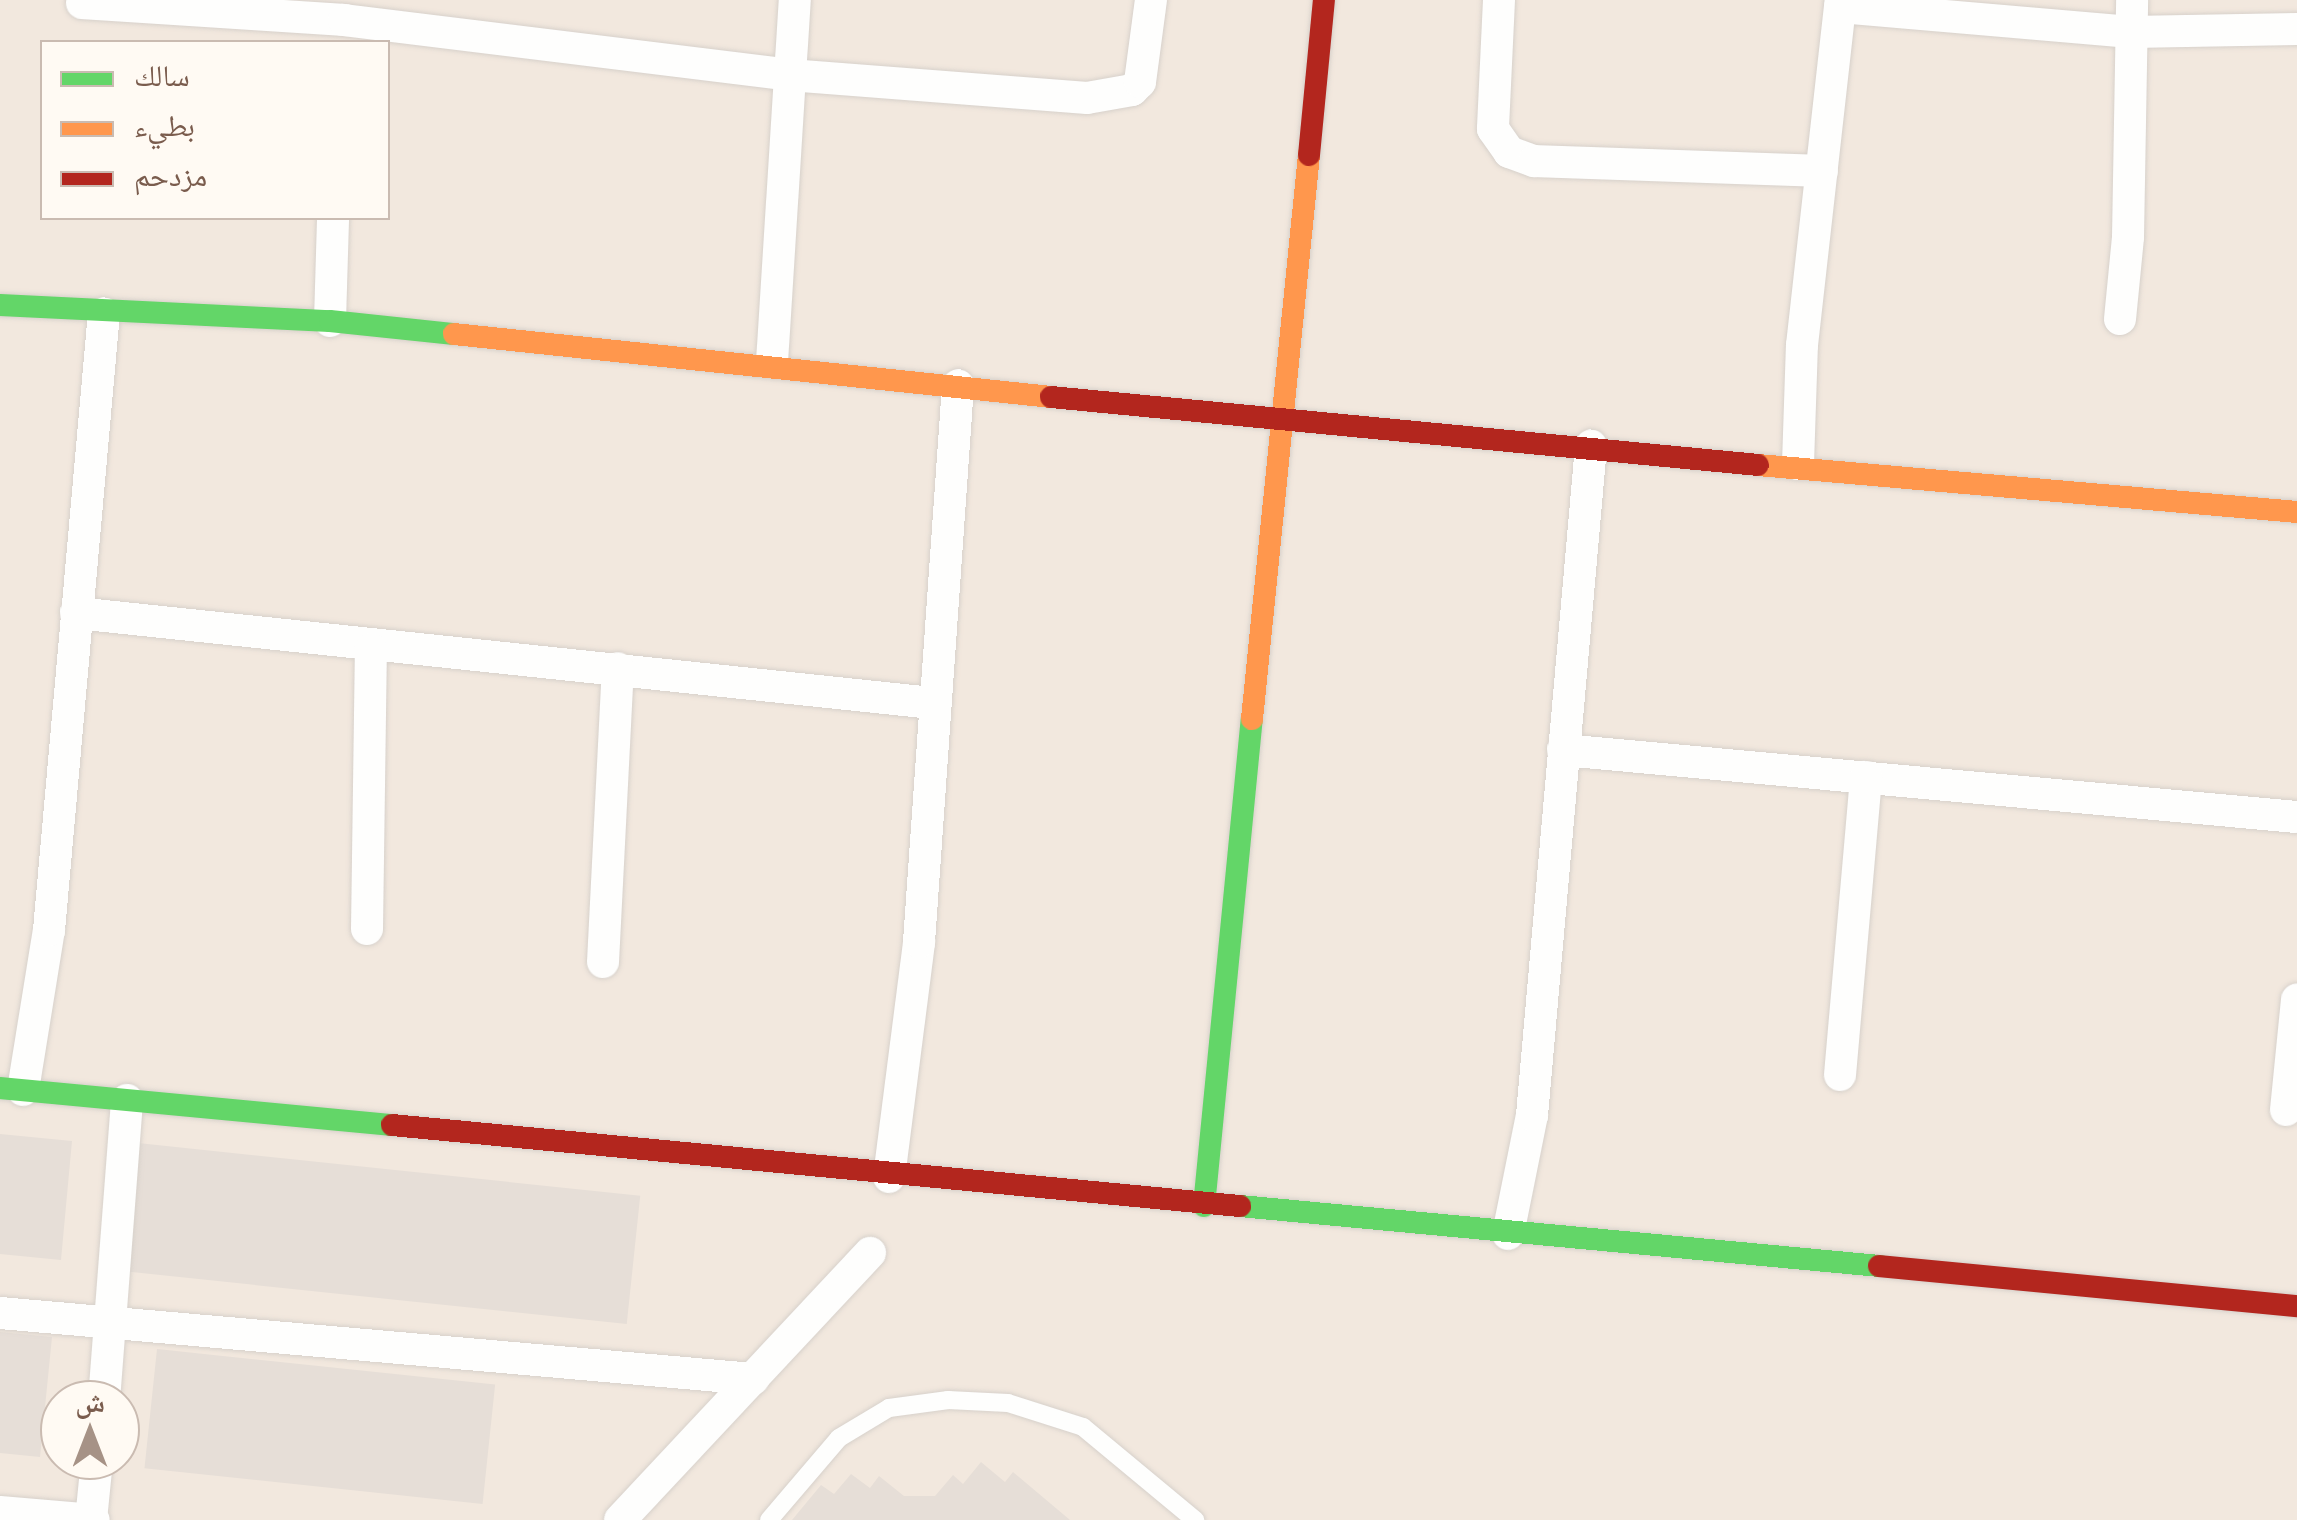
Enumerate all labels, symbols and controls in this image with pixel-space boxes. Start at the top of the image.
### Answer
legend [40,40,390,220]
text: سالك [134,57,190,94]
text: بطيء [134,107,195,144]
text: مزدحم [134,157,207,194]
north arrow [40,1380,140,1480]
text: ش [75,1385,105,1419]

